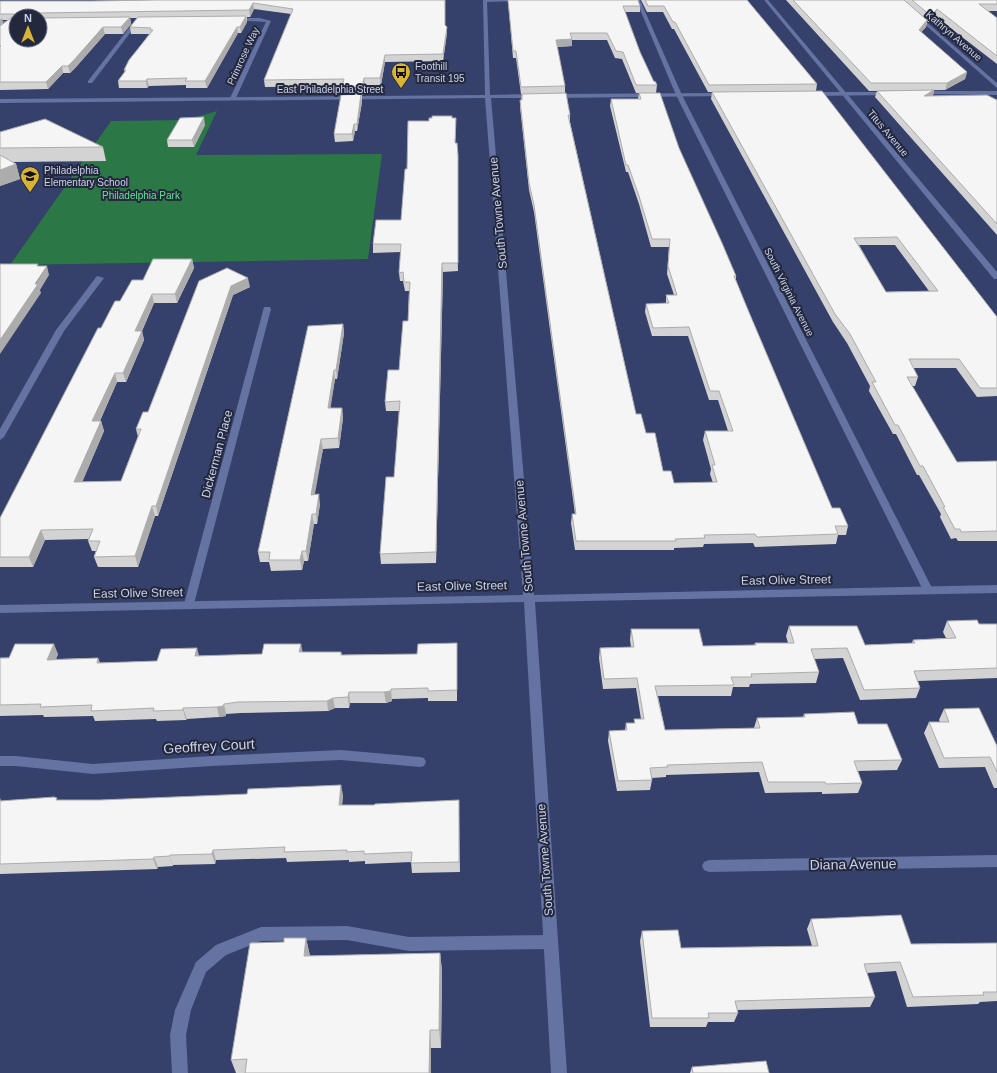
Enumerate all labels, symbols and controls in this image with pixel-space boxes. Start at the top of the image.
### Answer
north arrow [8,8,48,48]
street label: Kathryn Avenue [924,9,985,64]
text: N [24,12,32,24]
street label: Primrose Way [225,25,261,87]
bus stop icon: Foothill Transit 195 [390,61,412,89]
place label: Foothill Transit 195 [415,61,465,84]
street label: East Philadelphia Street [277,84,384,95]
street label: Titus Avenue [865,108,911,159]
street label: South Towne Avenue [486,156,510,270]
school or university icon: Philadelphia Elementary School [19,165,41,193]
place label: Philadelphia Elementary School [44,165,128,188]
park label: Philadelphia Park [102,190,181,201]
street label: South Virginia Avenue [762,246,816,339]
street label: Dickerman Place [199,408,236,500]
street label: South Towne Avenue [512,479,536,593]
street label: East Olive Street [741,572,832,588]
street label: East Olive Street [417,578,508,594]
street label: East Olive Street [93,585,184,601]
street label: Geoffrey Court [163,736,255,756]
street label: South Towne Avenue [534,803,556,917]
street label: Diana Avenue [809,855,897,873]

